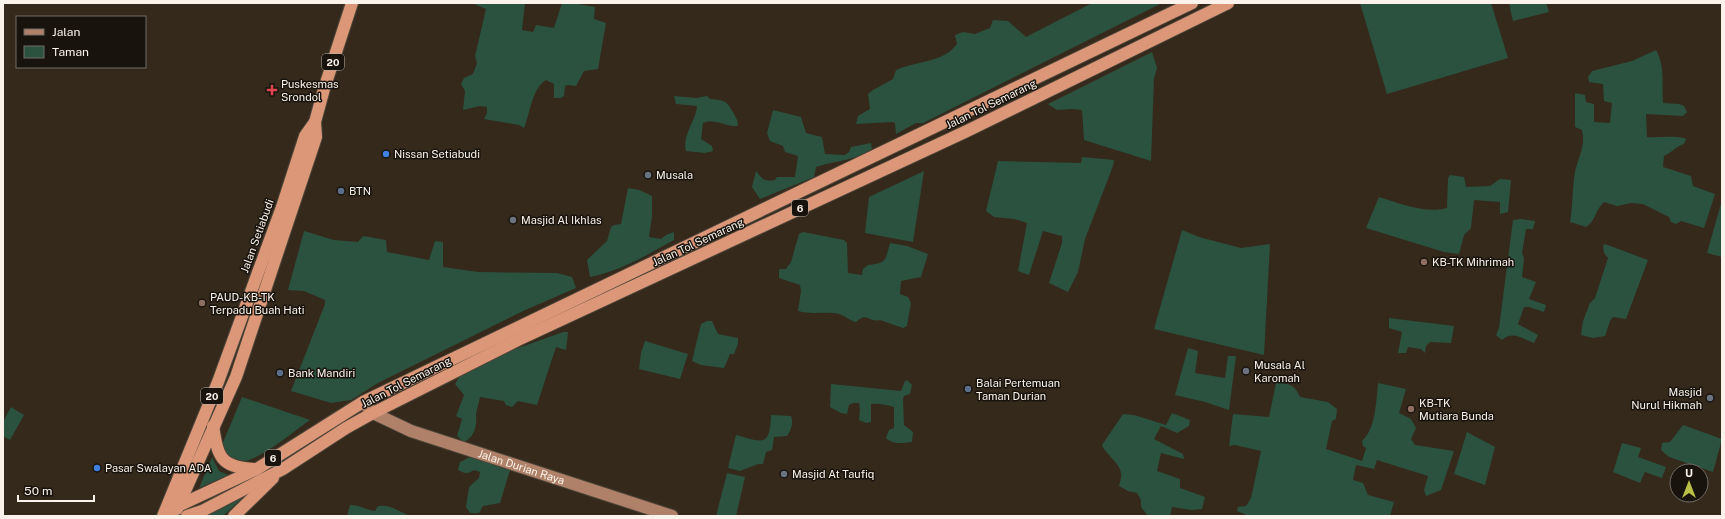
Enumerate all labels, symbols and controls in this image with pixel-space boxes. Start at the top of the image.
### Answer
legend [16,16,146,68]
text: Jalan [52,25,81,39]
text: Taman [52,45,89,59]
road number: 20 [322,54,344,70]
street label: Jalan Tol Semarang [944,77,1038,131]
place label: Puskesmas Srondol [281,78,339,103]
marker: Puskesmas Srondol [266,84,278,96]
place label: Nissan Setiabudi [394,148,480,160]
marker: Nissan Setiabudi [381,149,391,159]
place label: Musala [656,169,693,181]
marker: Musala [643,170,653,180]
place label: BTN [349,185,371,197]
marker: BTN [336,186,346,196]
street label: Jalan Setiabudi [238,198,276,274]
road number: 6 [792,200,808,216]
place label: Masjid Al Ikhlas [521,214,602,226]
marker: Masjid Al Ikhlas [508,215,518,225]
street label: Jalan Tol Semarang [650,216,746,268]
place label: KB-TK Mihrimah [1432,256,1514,268]
marker: KB-TK Mihrimah [1419,257,1429,267]
place label: PAUD-KB-TK Terpadu Buah Hati [210,291,305,316]
marker: PAUD-KB-TK Terpadu Buah Hati [197,298,207,308]
street label: Jalan Tol Semarang [359,354,453,410]
place label: Musala Al Karomah [1254,359,1305,384]
marker: Musala Al Karomah [1241,366,1251,376]
place label: Bank Mandiri [288,367,355,379]
marker: Bank Mandiri [275,368,285,378]
place label: Balai Pertemuan Taman Durian [976,377,1060,402]
marker: Balai Pertemuan Taman Durian [963,384,973,394]
place label: Masjid Nurul Hikmah [1631,386,1702,411]
road number: 20 [201,388,223,404]
marker: Masjid Nurul Hikmah [1705,393,1715,403]
place label: KB-TK Mutiara Bunda [1419,397,1494,422]
marker: KB-TK Mutiara Bunda [1406,404,1416,414]
street label: Jalan Durian Raya [477,447,566,487]
road number: 6 [265,450,281,466]
place label: Pasar Swalayan ADA [105,462,212,474]
marker: Pasar Swalayan ADA [92,463,102,473]
north arrow [1669,463,1709,503]
text: U [1685,467,1693,479]
place label: Masjid At Taufiq [792,468,874,480]
marker: Masjid At Taufiq [779,469,789,479]
scale bar [18,477,94,503]
text: 50 m [24,484,52,498]

